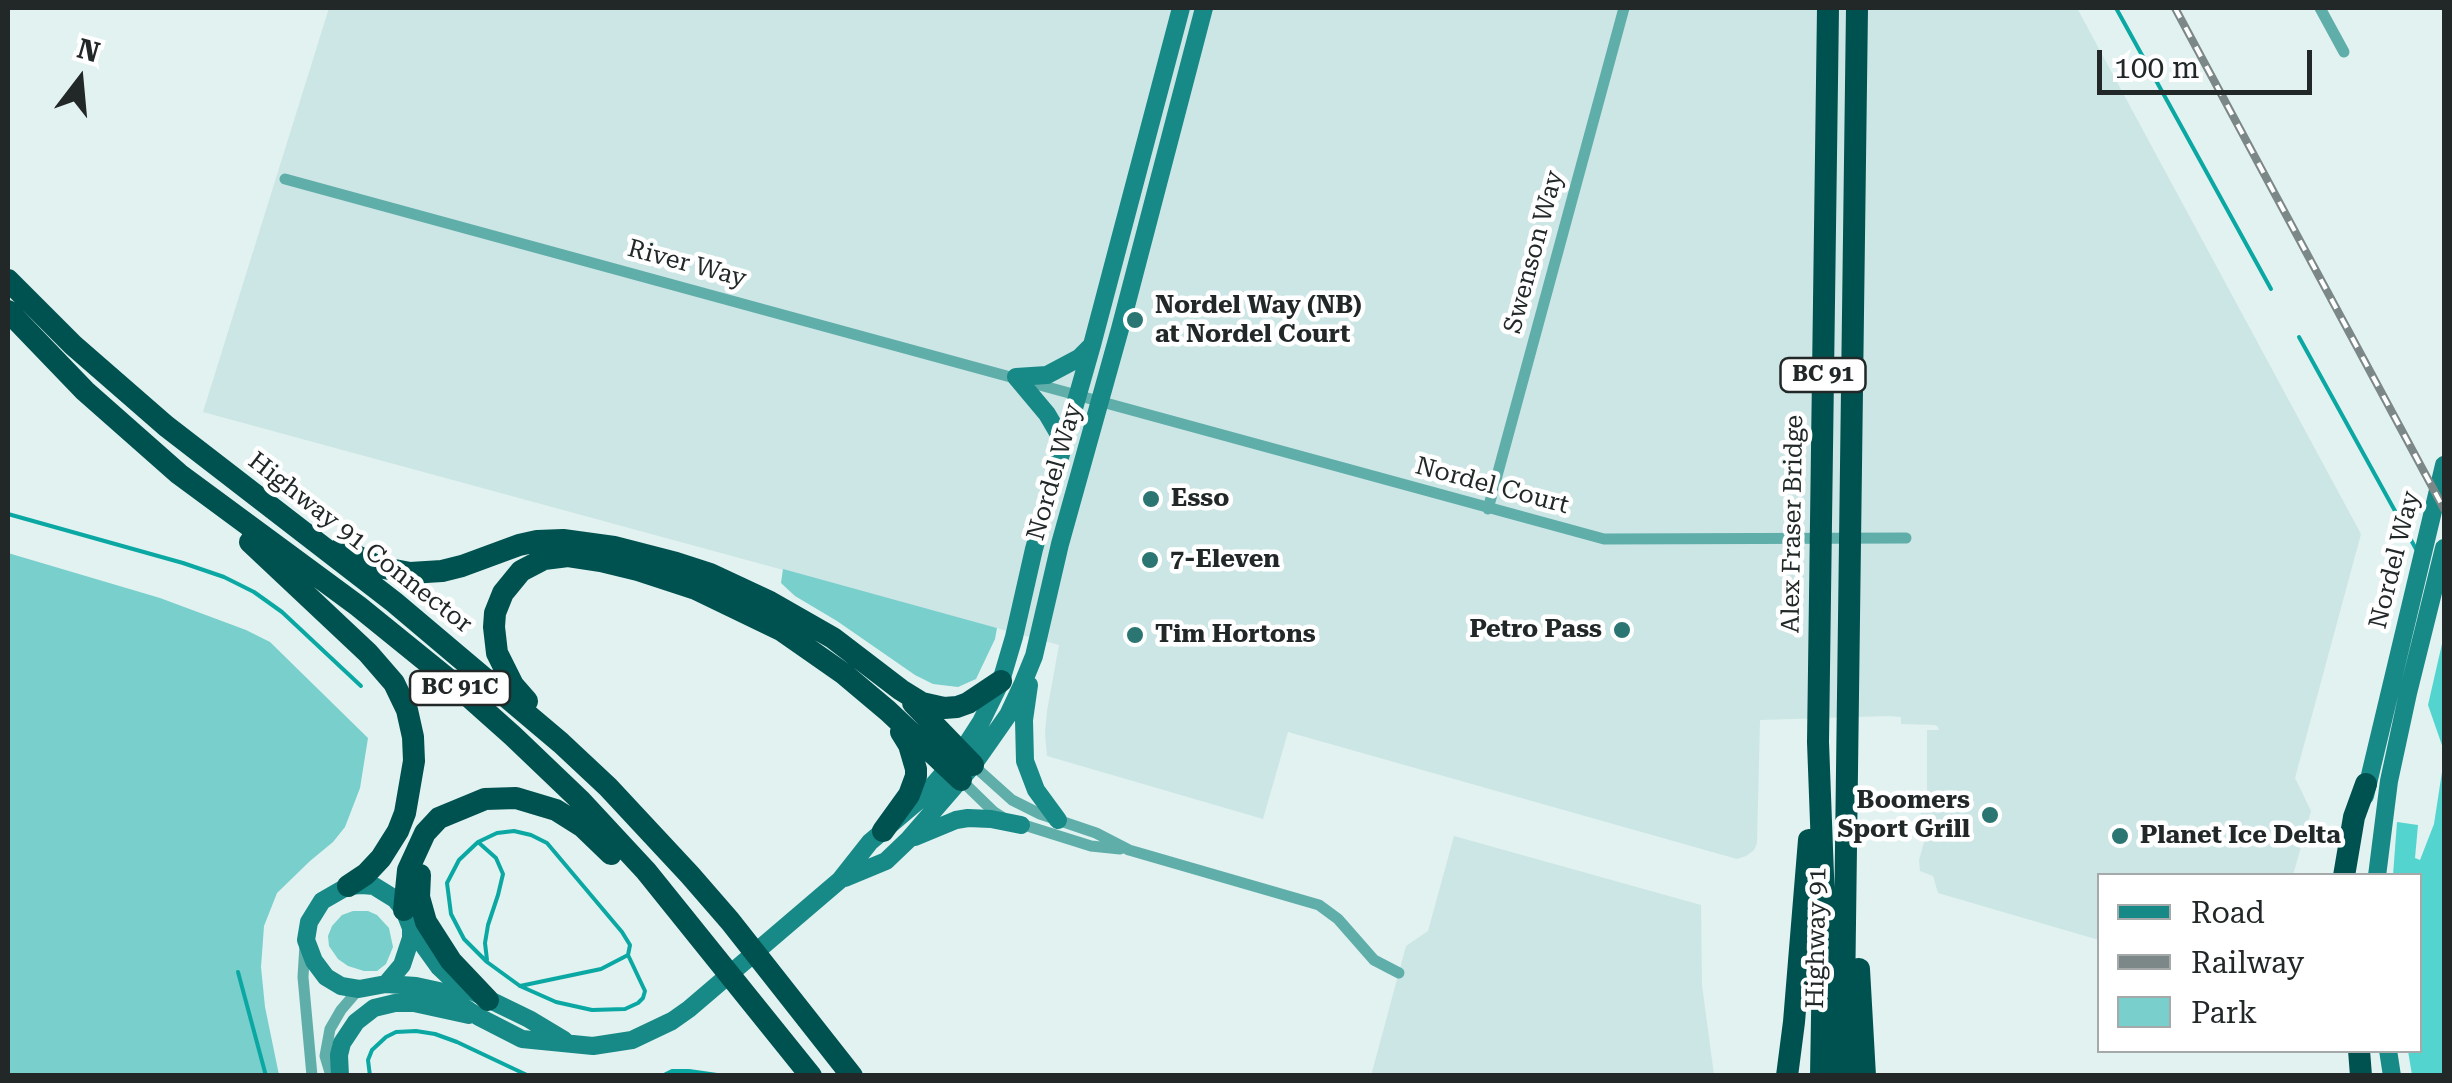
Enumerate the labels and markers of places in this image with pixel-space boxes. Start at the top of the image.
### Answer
place label: Nordel Way (NB) at Nordel Court [1155,291,1362,350]
marker: Nordel Way (NB) at Nordel Court [1124,309,1146,331]
place label: Esso [1171,484,1229,514]
marker: Esso [1140,488,1162,510]
place label: 7-Eleven [1170,545,1280,575]
marker: 7-Eleven [1139,549,1161,571]
place label: Petro Pass [1469,615,1602,645]
marker: Petro Pass [1611,619,1633,641]
place label: Tim Hortons [1155,620,1316,650]
marker: Tim Hortons [1124,624,1146,646]
place label: Boomers Sport Grill [1837,786,1970,845]
marker: Boomers Sport Grill [1979,804,2001,826]
place label: Planet Ice Delta [2140,821,2341,851]
marker: Planet Ice Delta [2109,825,2131,847]

